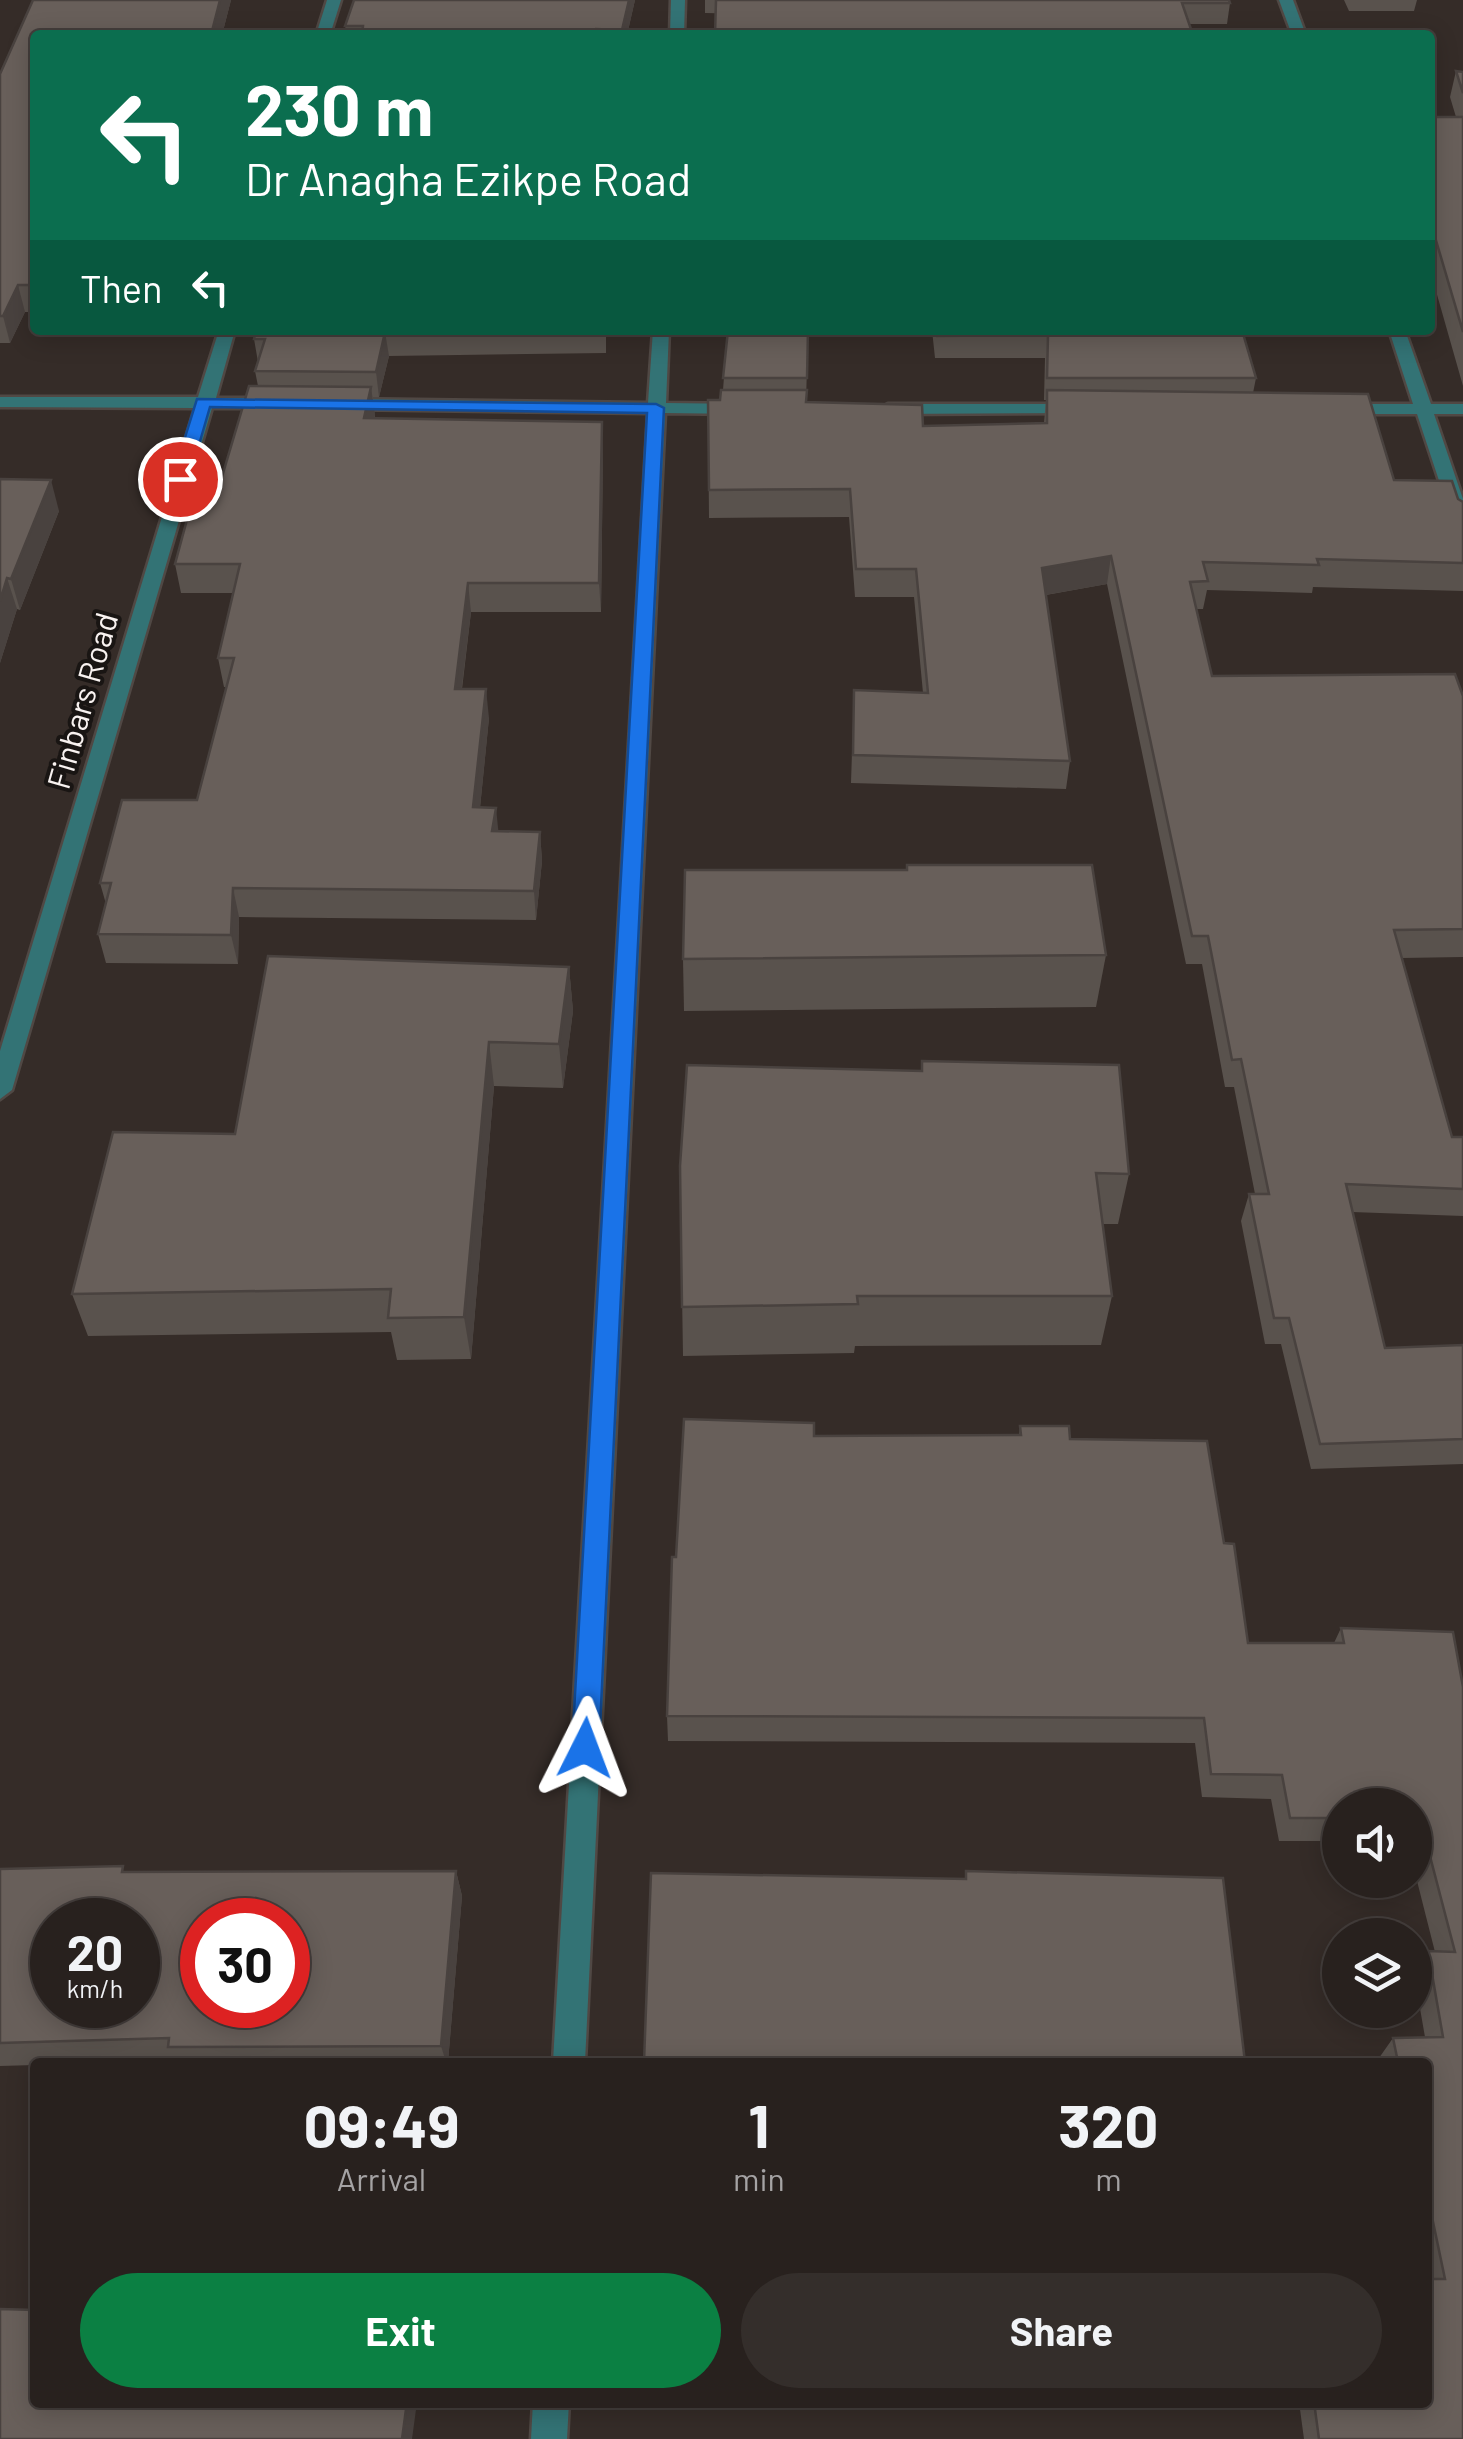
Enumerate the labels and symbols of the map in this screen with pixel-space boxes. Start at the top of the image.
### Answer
pin [138,437,223,522]
street label: Finbars Road [38,608,124,793]
position arrow [533,1696,637,1800]
speed limit sign: 30 [180,1898,310,2028]

